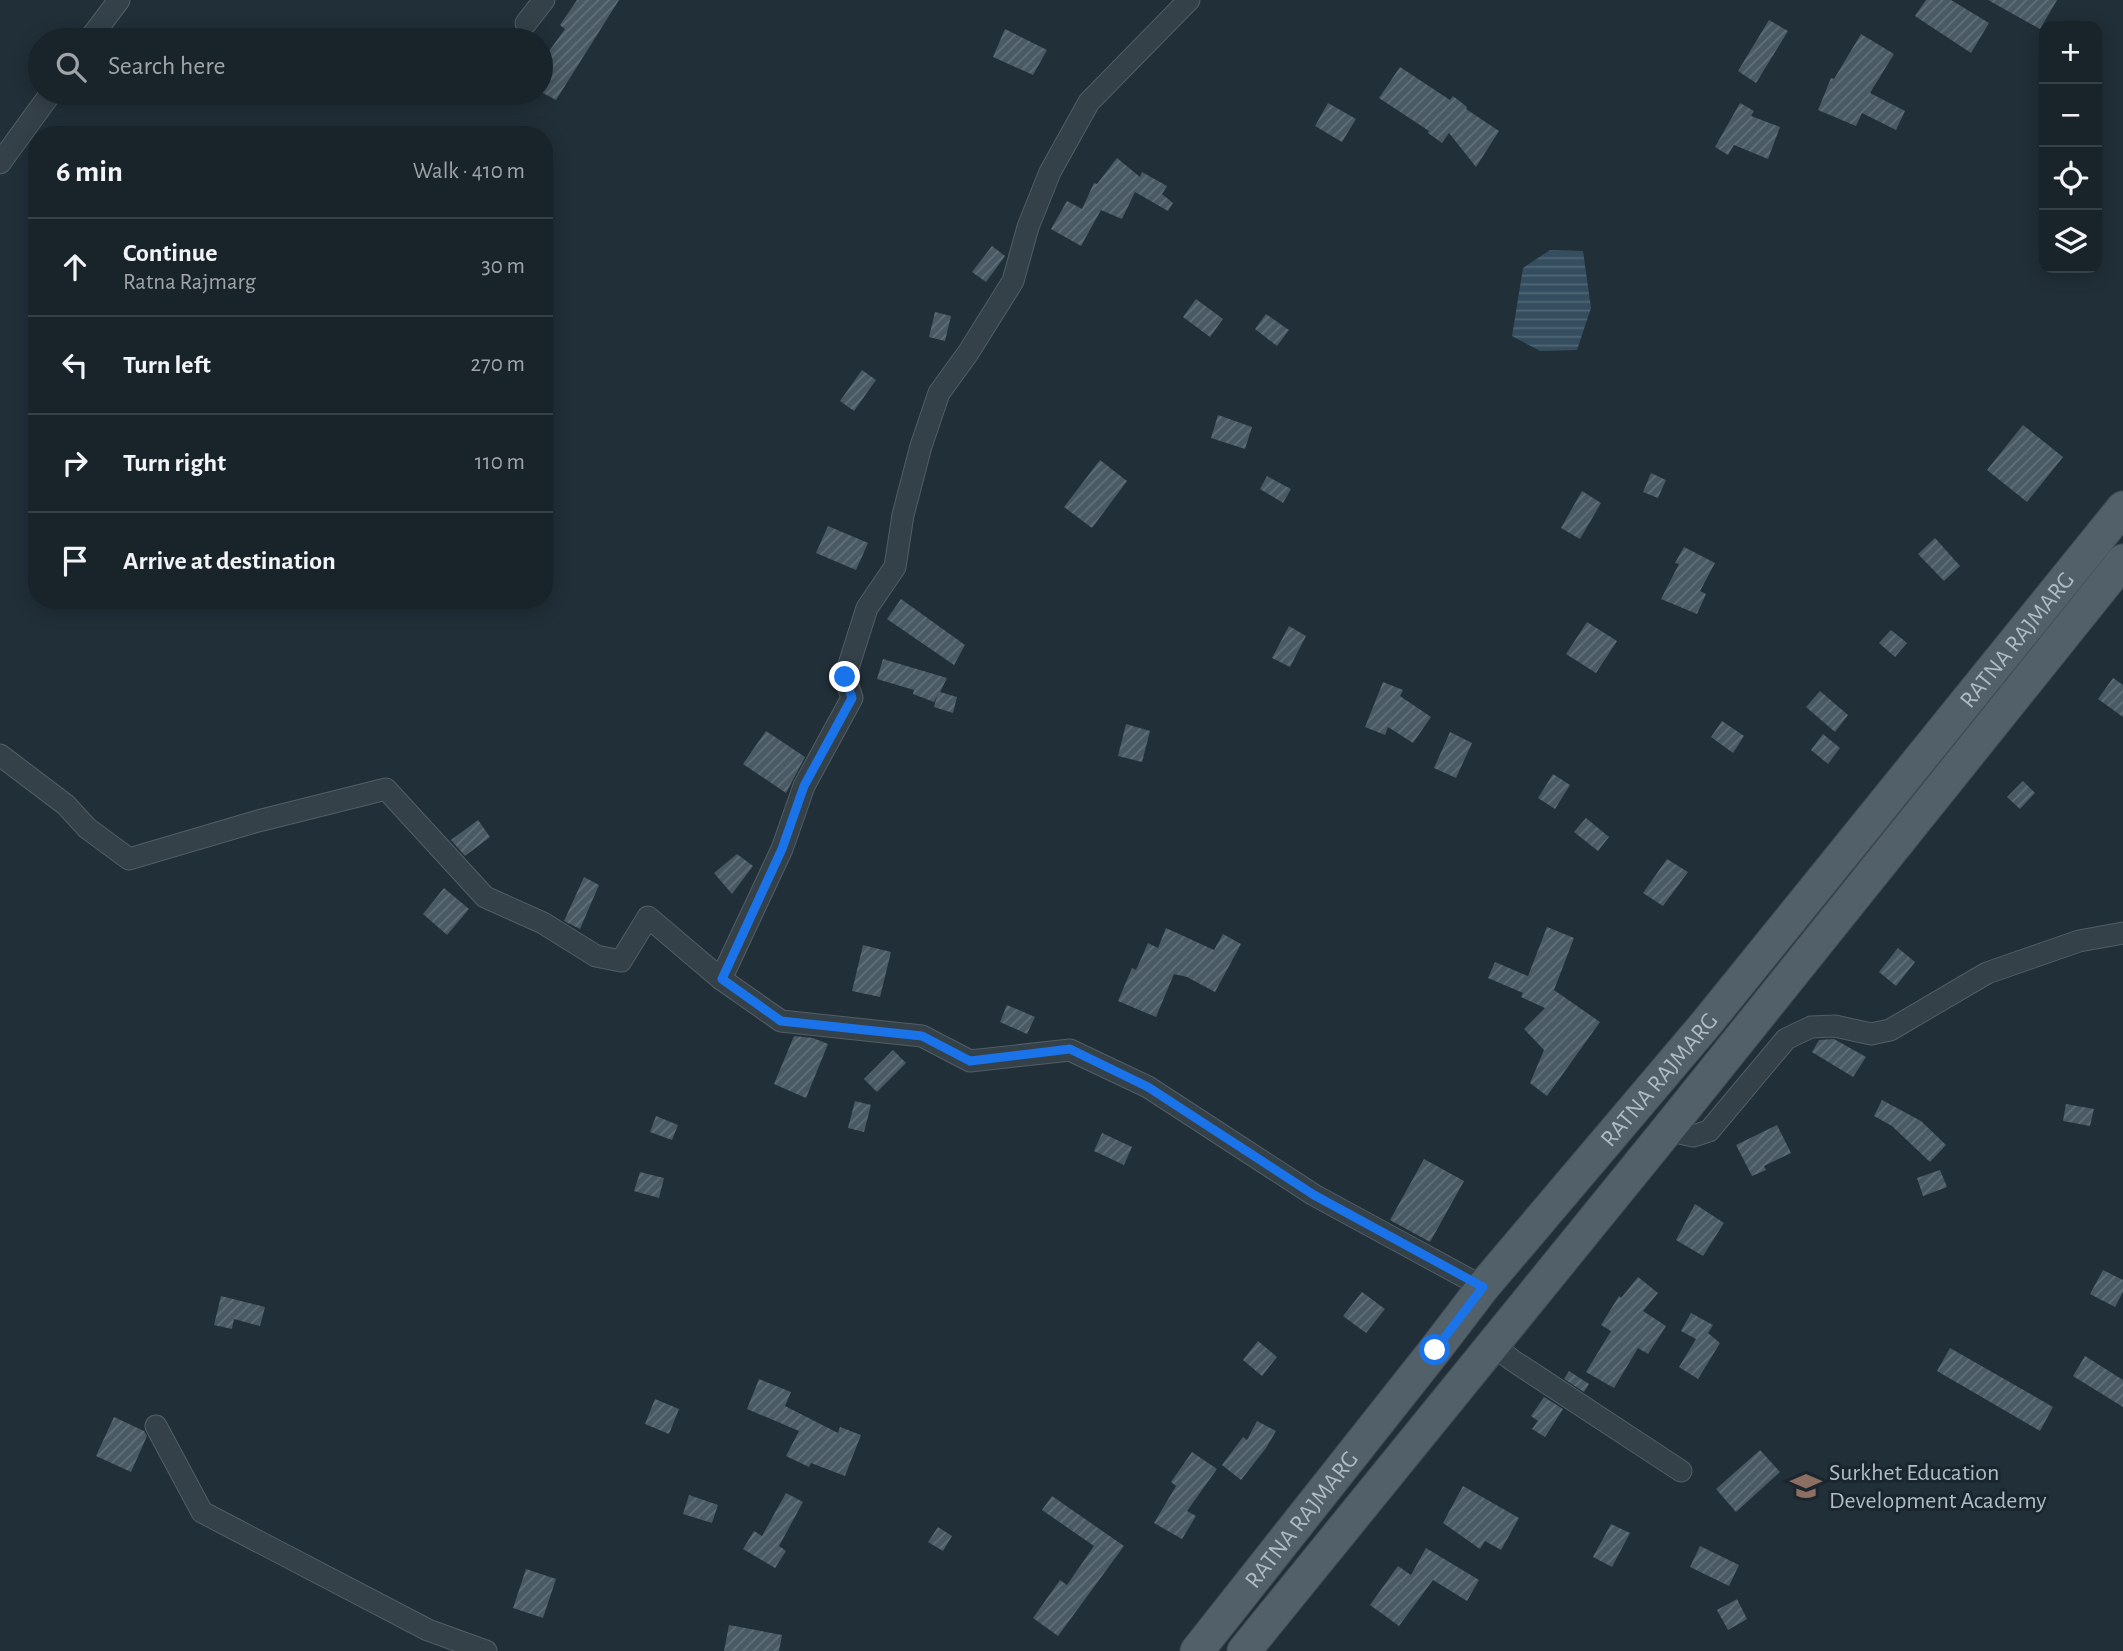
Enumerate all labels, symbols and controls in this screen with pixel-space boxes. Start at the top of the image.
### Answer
map controls [2039,21,2102,273]
button: + [2039,21,2102,84]
search box [28,28,553,105]
icon: search [52,48,90,86]
text: Search here [108,53,226,79]
button: − [2039,84,2102,147]
button: locate [2039,147,2102,210]
text: 6 min [56,157,123,187]
text: Walk · 410 m [413,160,525,183]
button: layers [2039,210,2102,273]
text: Continue [123,240,218,266]
icon: ahead [56,248,94,286]
text: 30 m [481,255,525,278]
text: Ratna Rajmarg [123,271,256,294]
icon: left [56,346,94,384]
text: Turn left [123,352,211,378]
text: 270 m [471,353,525,376]
icon: right [56,444,94,482]
text: Turn right [123,450,226,476]
text: 110 m [475,451,525,474]
icon: arrive [56,542,94,580]
text: Arrive at destination [123,548,336,574]
street label: RATNA RAJMARG [1956,568,2079,713]
route end [829,661,860,692]
street label: RATNA RAJMARG [1597,1009,1723,1151]
route start [1419,1334,1450,1365]
street label: RATNA RAJMARG [1241,1447,1363,1593]
place label: Surkhet Education Development Academy [1829,1461,2046,1513]
school or university icon: Surkhet Education Development Academy [1789,1469,1823,1503]

